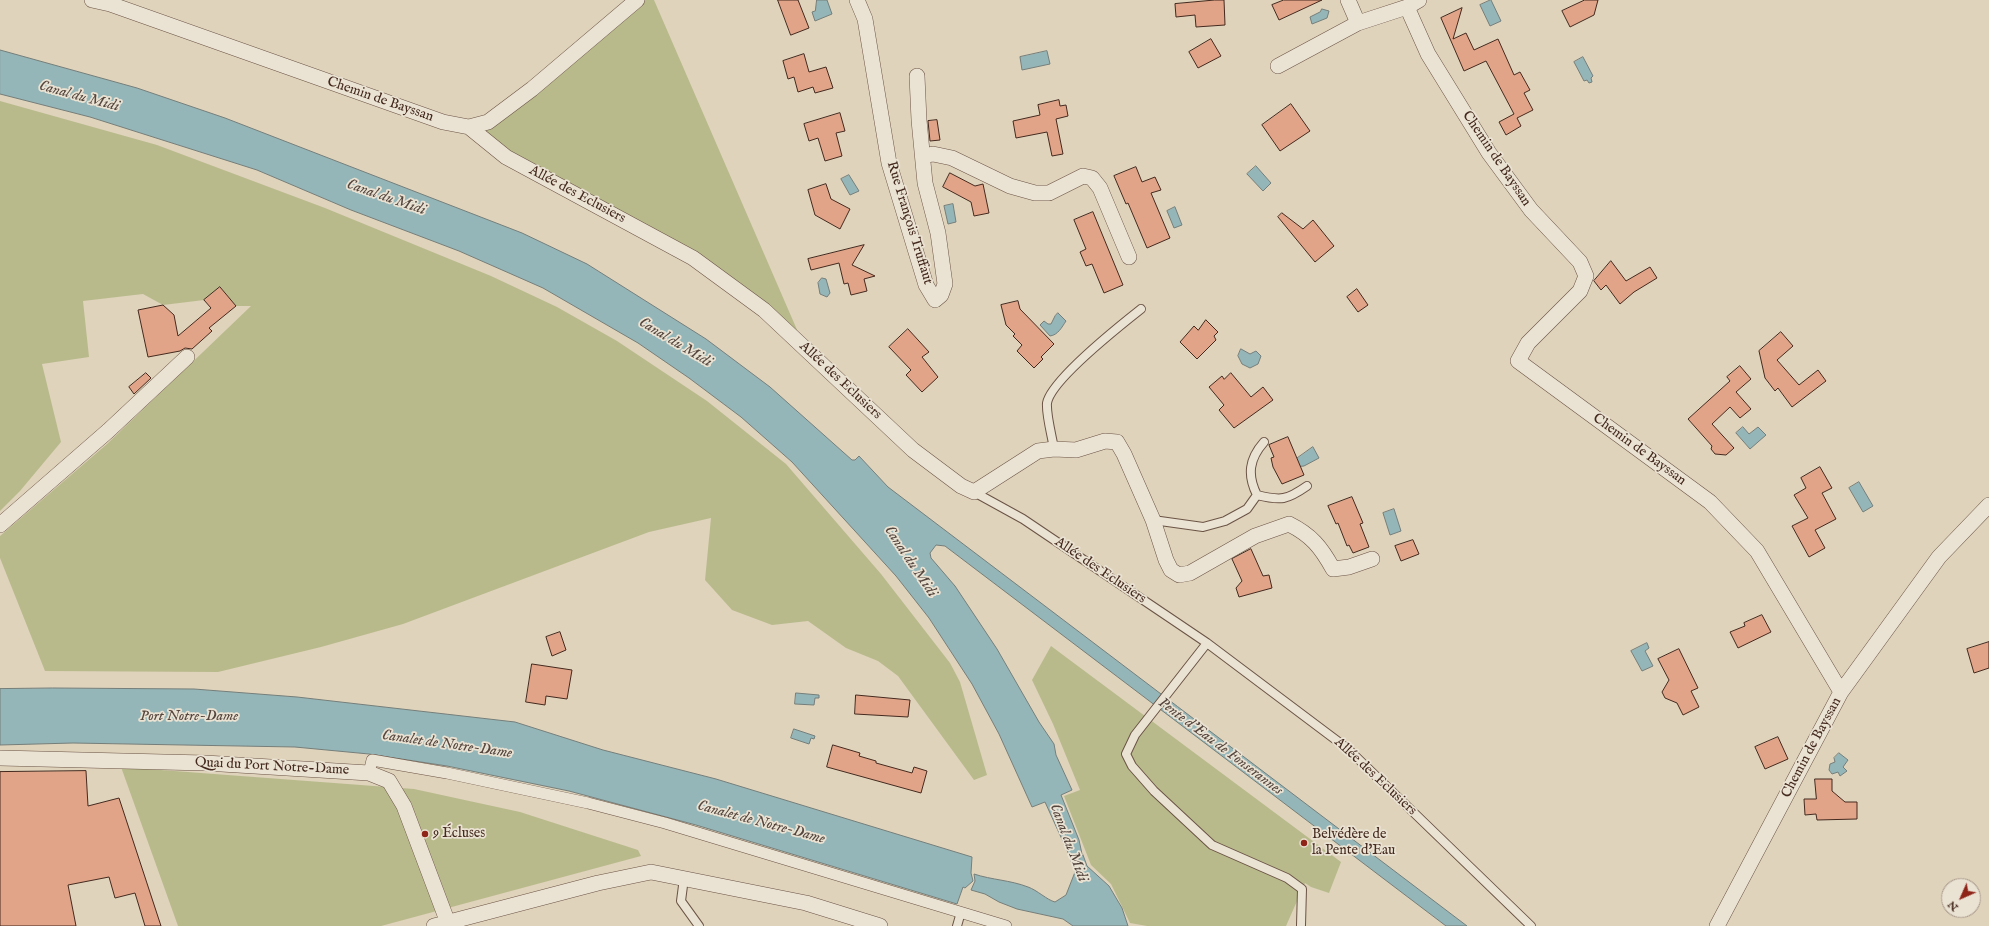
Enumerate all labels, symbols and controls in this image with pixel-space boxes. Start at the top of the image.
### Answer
street label: Chemin de Bayssan [325,74,435,126]
water label: Canal du Midi [37,78,121,116]
street label: Chemin de Bayssan [1458,108,1534,210]
street label: Rue François Truffaut [882,159,936,287]
street label: Allée des Eclusiers [526,163,628,227]
water label: Canal du Midi [344,176,428,220]
water label: Canal du Midi [635,314,715,372]
street label: Allée des Eclusiers [795,338,885,424]
street label: Chemin de Bayssan [1589,410,1689,490]
water label: Canal du Midi [880,523,940,601]
street label: Allée des Eclusiers [1051,534,1149,608]
water label: Pente d'Eau de Fonserannes [1154,694,1286,800]
street label: Chemin de Bayssan [1778,695,1846,801]
water label: Port Notre-Dame [140,708,238,726]
water label: Canalet de Notre-Dame [381,727,513,763]
street label: Allée des Eclusiers [1330,734,1420,820]
street label: Quai du Port Notre-Dame [195,755,349,779]
water label: Canalet de Notre-Dame [695,797,827,849]
water label: Canal du Midi [1045,801,1091,885]
place label: 9 Écluses [433,826,485,842]
place label: Belvédère de la Pente d'Eau [1312,827,1395,860]
marker: 9 Écluses [420,829,430,839]
marker: Belvédère de la Pente d'Eau [1299,838,1309,848]
north arrow [1941,878,1981,918]
text: N [1945,897,1962,914]

